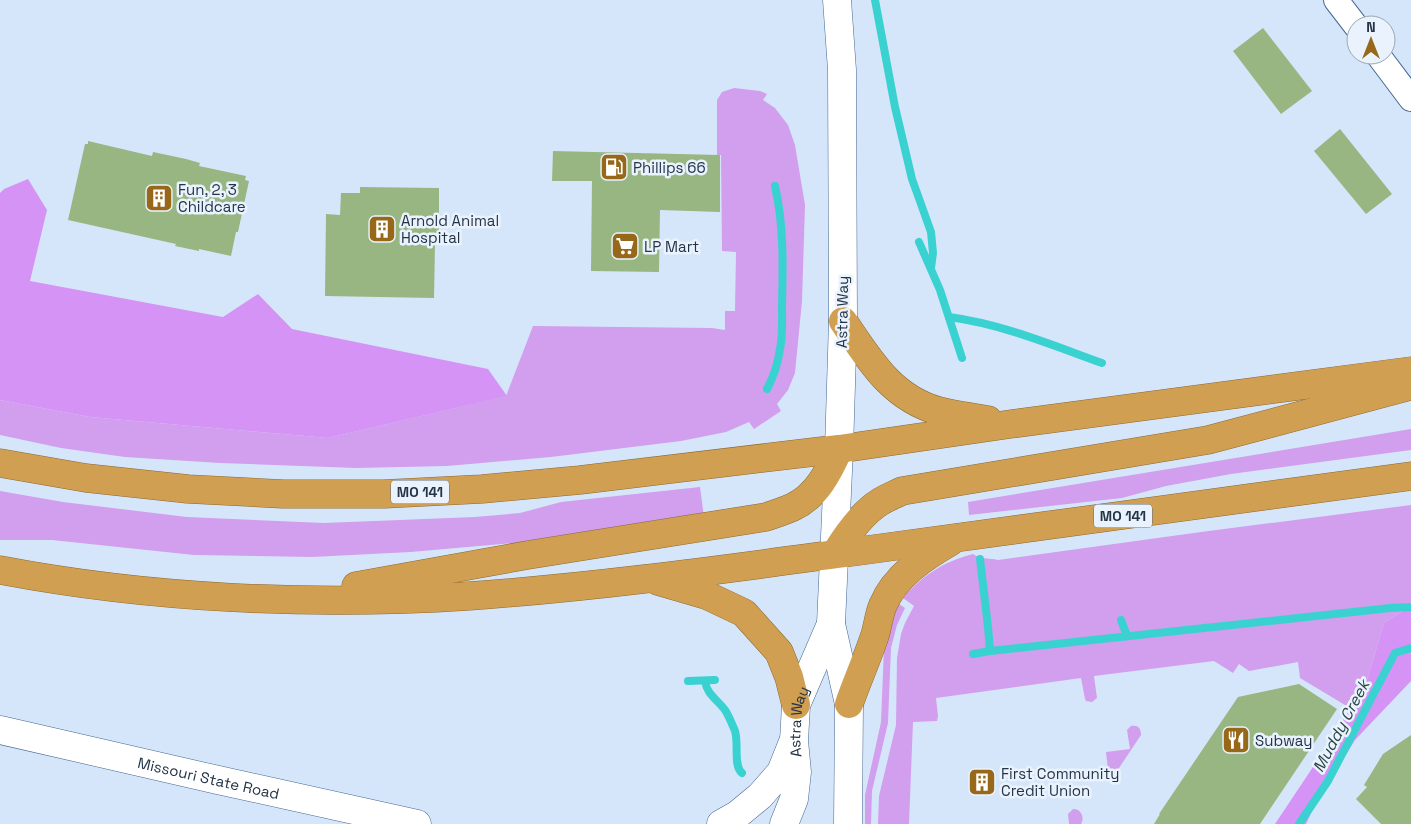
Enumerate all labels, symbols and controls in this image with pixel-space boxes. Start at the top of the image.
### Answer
north arrow [1346,15,1396,65]
text: N [1366,18,1376,36]
fuel station icon: Phillips 66 [599,152,629,182]
place label: Phillips 66 [633,158,706,177]
place label: Fun, 2, 3 Childcare [178,180,246,216]
building icon: Fun, 2, 3 Childcare [144,183,174,213]
place label: Arnold Animal Hospital [401,211,499,247]
building icon: Arnold Animal Hospital [367,214,397,244]
supermarket icon: LP Mart [610,231,640,261]
place label: LP Mart [644,237,699,256]
street label: Astra Way [832,276,852,348]
road number: MO 141 [391,481,449,504]
road number: MO 141 [1094,504,1152,528]
water label: Muddy Creek [1308,674,1375,776]
street label: Astra Way [784,683,813,758]
restaurant icon: Subway [1221,725,1251,755]
place label: Subway [1255,731,1312,750]
street label: Missouri State Road [136,752,281,803]
place label: First Community Credit Union [1001,764,1119,800]
building icon: First Community Credit Union [967,767,997,797]

